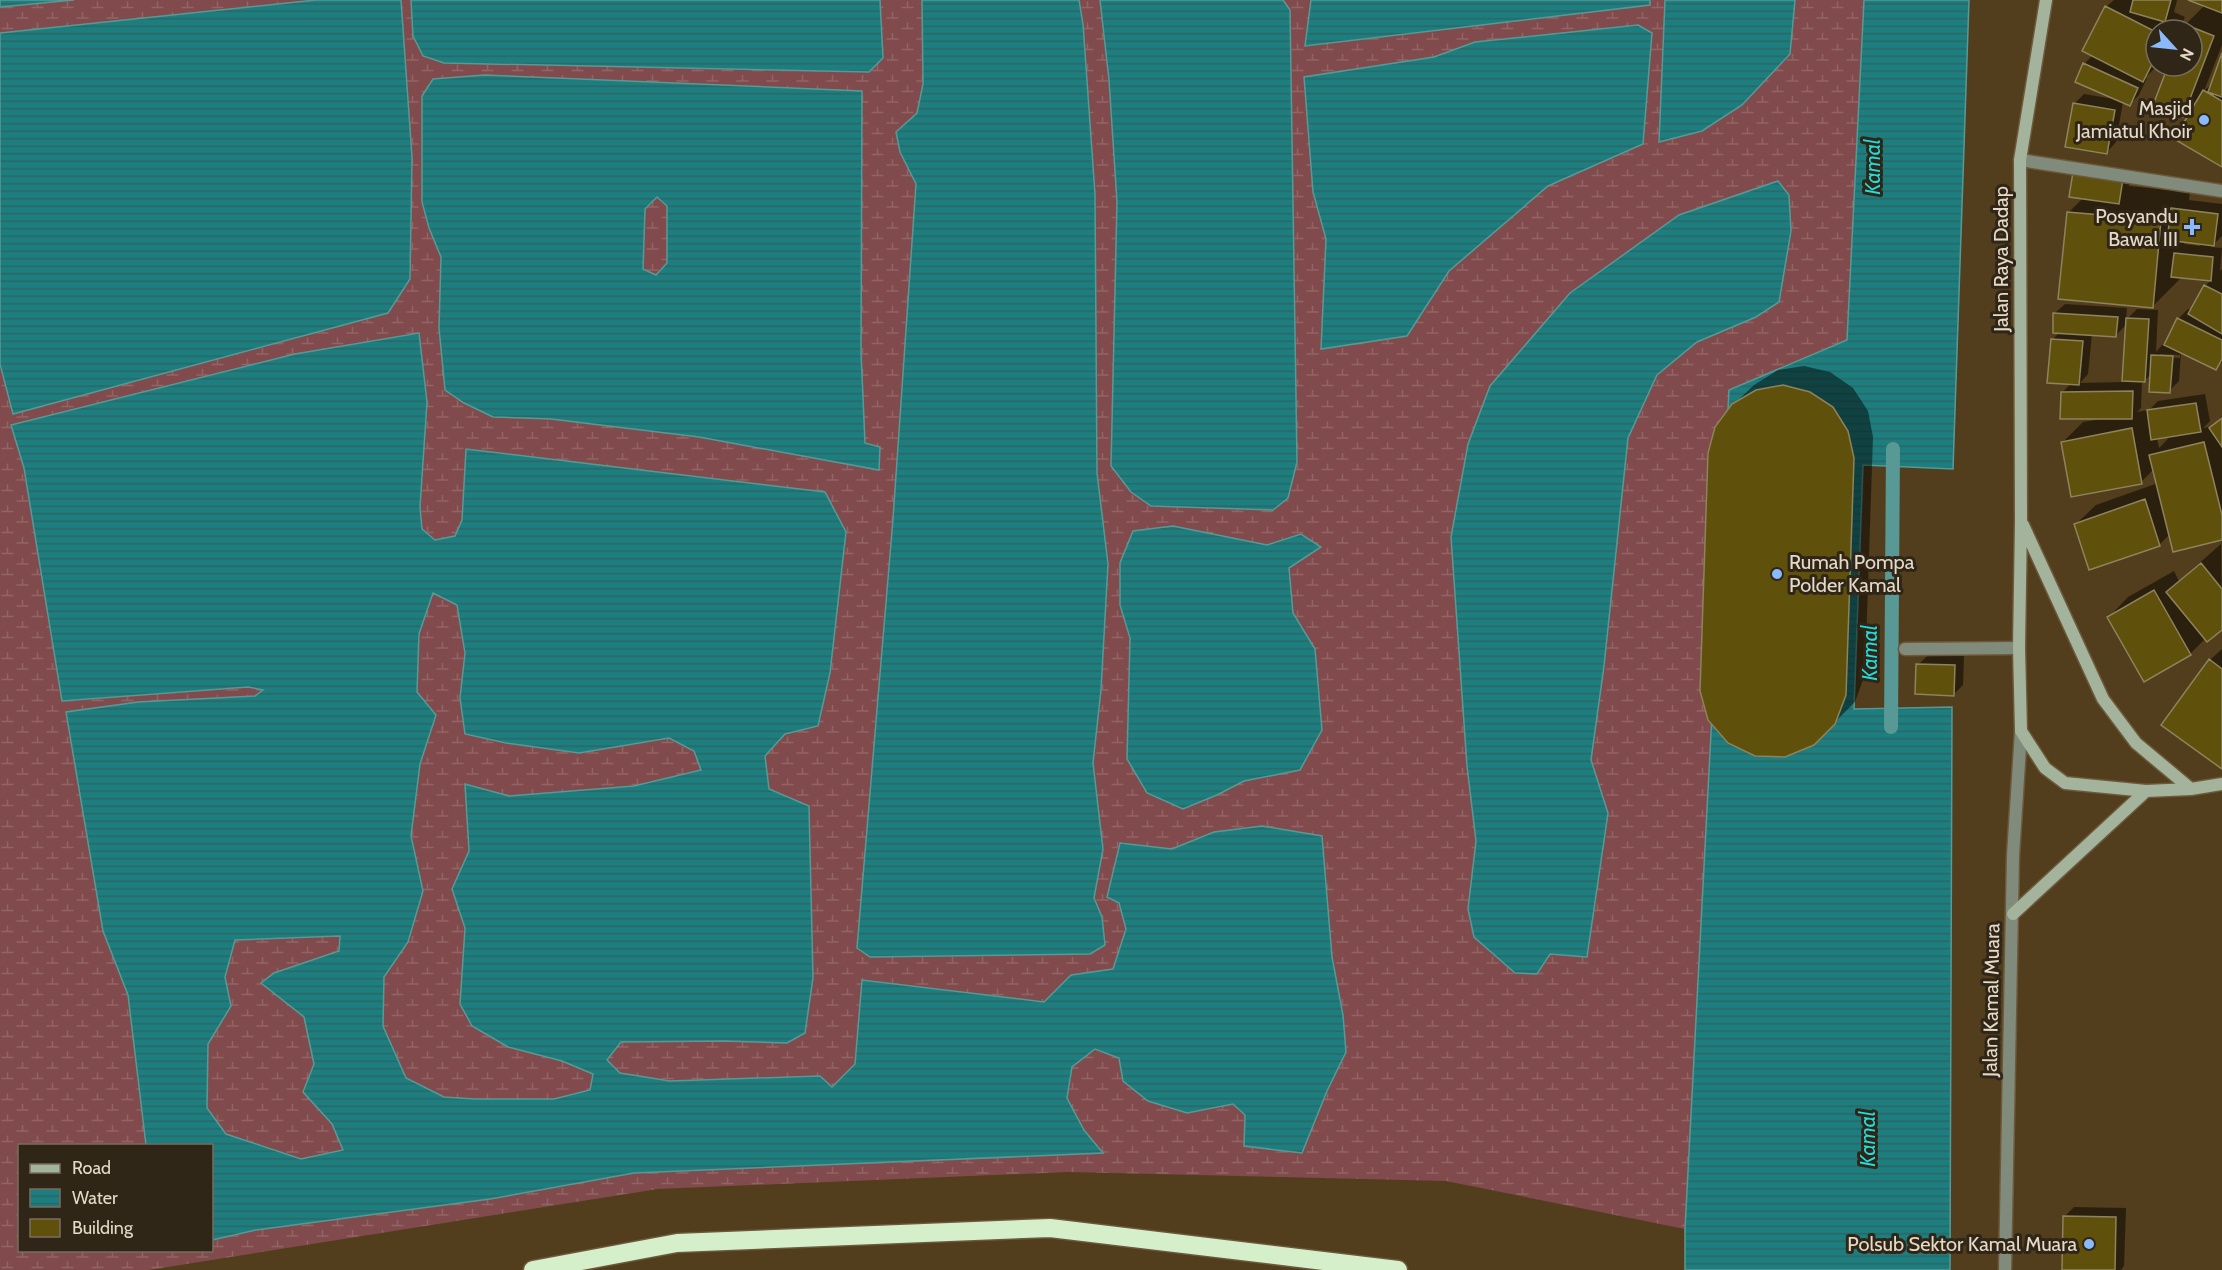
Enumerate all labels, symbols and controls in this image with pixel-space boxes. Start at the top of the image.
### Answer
north arrow [2144,18,2204,78]
text: N [2176,45,2198,64]
place label: Masjid Jamiatul Khoir [2075,96,2193,143]
marker: Masjid Jamiatul Khoir [2197,113,2211,127]
water label: Kamal [1860,139,1885,195]
street label: Jalan Raya Dadap [1989,186,2013,333]
place label: Posyandu Bawal III [2095,204,2178,251]
marker: Posyandu Bawal III [2183,218,2201,236]
place label: Rumah Pompa Polder Kamal [1789,550,1915,597]
marker: Rumah Pompa Polder Kamal [1770,567,1784,581]
water label: Kamal [1857,625,1882,681]
street label: Jalan Kamal Muara [1978,923,2004,1078]
water label: Kamal [1855,1111,1880,1167]
legend [18,1144,213,1252]
text: Road [72,1157,111,1179]
text: Water [72,1187,118,1209]
text: Building [72,1217,134,1239]
place label: Polsub Sektor Kamal Muara [1847,1232,2077,1256]
marker: Polsub Sektor Kamal Muara [2082,1237,2096,1251]

